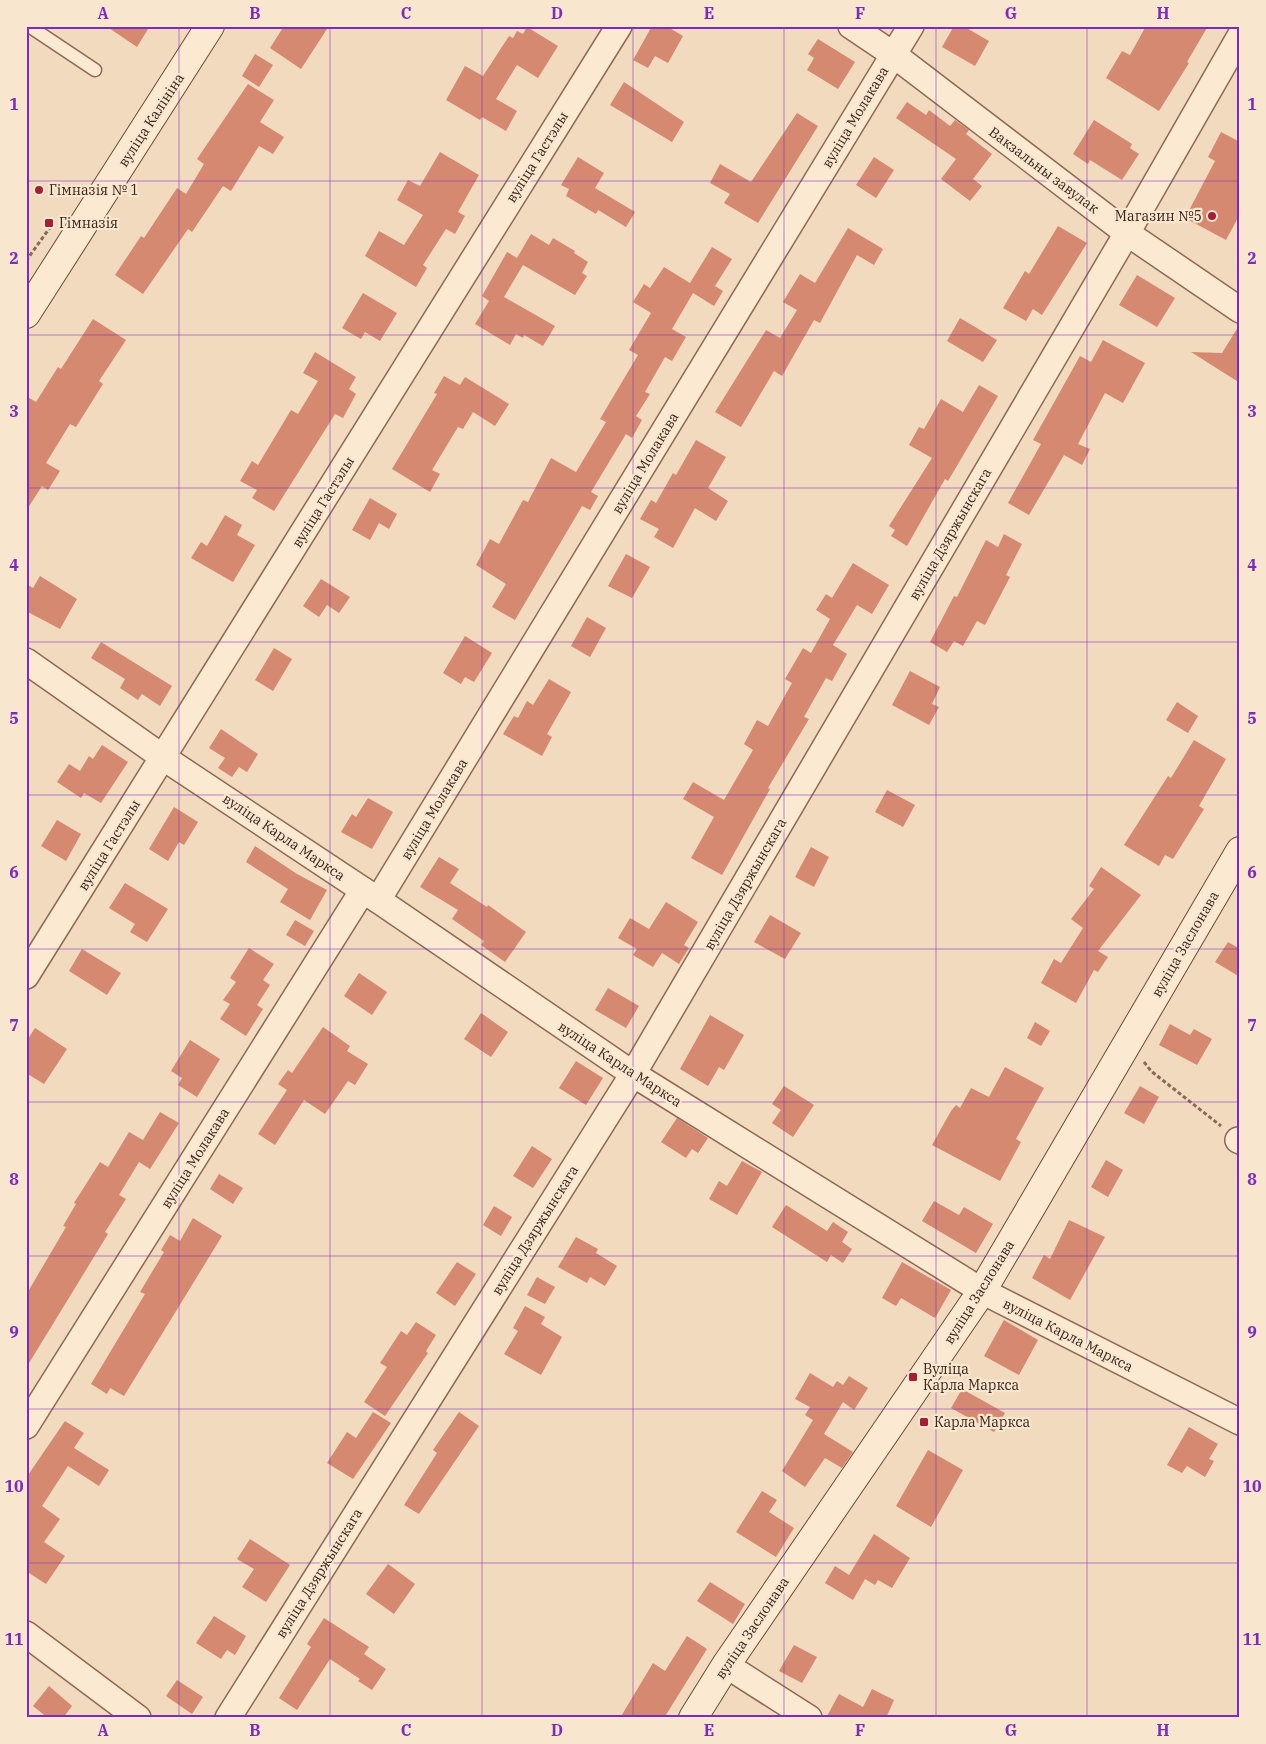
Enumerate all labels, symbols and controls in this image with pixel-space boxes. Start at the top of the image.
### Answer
text: A [97,3,109,23]
text: B [249,3,261,23]
text: C [401,3,411,23]
text: D [551,3,563,23]
text: E [704,3,714,23]
text: F [855,3,865,23]
text: G [1005,3,1017,23]
text: H [1157,3,1170,23]
street label: вуліца Молакава [818,63,893,171]
street label: вуліца Калініна [114,69,188,170]
text: 1 [9,94,19,114]
text: 1 [1247,94,1257,114]
street label: вуліца Гастэлы [502,108,572,206]
street label: Вакзальны завулак [985,123,1103,217]
place label: Гімназія № 1 [49,181,139,199]
marker: Гімназія № 1 [33,184,45,196]
place label: Магазин №5 [1115,207,1202,225]
marker: Магазин №5 [1206,210,1218,222]
place label: Гімназія [59,214,118,232]
marker: Гімназія [43,217,55,229]
text: 2 [9,248,19,268]
text: 2 [1247,248,1257,268]
text: 3 [9,401,19,421]
text: 3 [1247,401,1257,421]
street label: вуліца Молакава [608,409,683,517]
street label: вуліца Гастэлы [288,453,358,551]
street label: вуліца Дзяржынскага [905,464,995,603]
text: 4 [9,555,19,575]
text: 4 [1247,555,1257,575]
text: 5 [9,708,19,728]
text: 5 [1247,708,1257,728]
street label: вуліца Молакава [397,755,472,863]
street label: вуліца Карла Маркса [219,789,349,885]
street label: вуліца Гастэлы [74,796,144,894]
street label: вуліца Дзяржынскага [700,814,790,953]
text: 6 [9,862,19,882]
text: 6 [1247,862,1257,882]
street label: вуліца Заслонава [1147,887,1223,1000]
text: 7 [9,1015,19,1035]
text: 7 [1247,1015,1257,1035]
street label: вуліца Карла Маркса [555,1017,686,1111]
street label: вуліца Молакава [157,1104,233,1212]
street label: вуліца Дзяржынскага [488,1161,582,1298]
text: 8 [9,1169,19,1189]
text: 8 [1247,1169,1257,1189]
street label: вуліца Заслонава [940,1236,1019,1347]
street label: вуліца Карла Маркса [1000,1294,1136,1376]
text: 9 [9,1322,19,1342]
text: 9 [1247,1322,1257,1342]
place label: Вуліца Карла Маркса [923,1360,1020,1394]
marker: Вуліца Карла Маркса [907,1371,919,1383]
place label: Карла Маркса [934,1413,1031,1431]
marker: Карла Маркса [918,1416,930,1428]
text: 10 [4,1476,24,1496]
text: 10 [1242,1476,1262,1496]
street label: вуліца Дзяржынскага [272,1504,366,1641]
street label: вуліца Заслонава [711,1573,793,1683]
text: 11 [4,1629,24,1649]
text: 11 [1242,1629,1262,1649]
text: A [97,1720,109,1740]
text: B [249,1720,261,1740]
text: C [401,1720,411,1740]
text: D [551,1720,563,1740]
text: E [704,1720,714,1740]
text: F [855,1720,865,1740]
text: G [1005,1720,1017,1740]
text: H [1157,1720,1170,1740]

